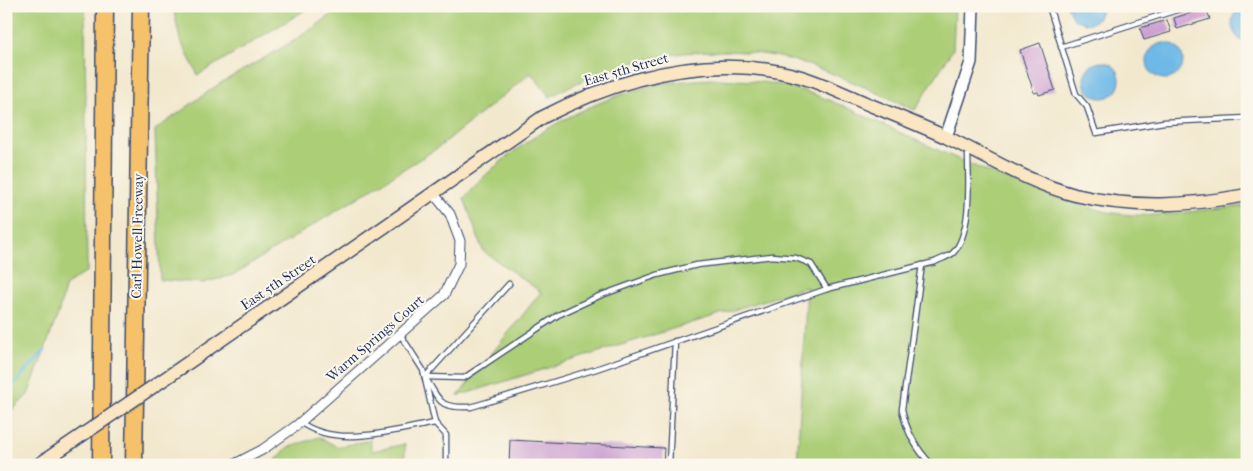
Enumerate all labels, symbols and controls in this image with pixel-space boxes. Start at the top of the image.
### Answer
street label: East 5th Street [582,49,670,90]
street label: Carl Howell Freeway [128,173,147,299]
street label: East 5th Street [237,251,319,314]
street label: Warm Springs Court [322,291,428,386]

